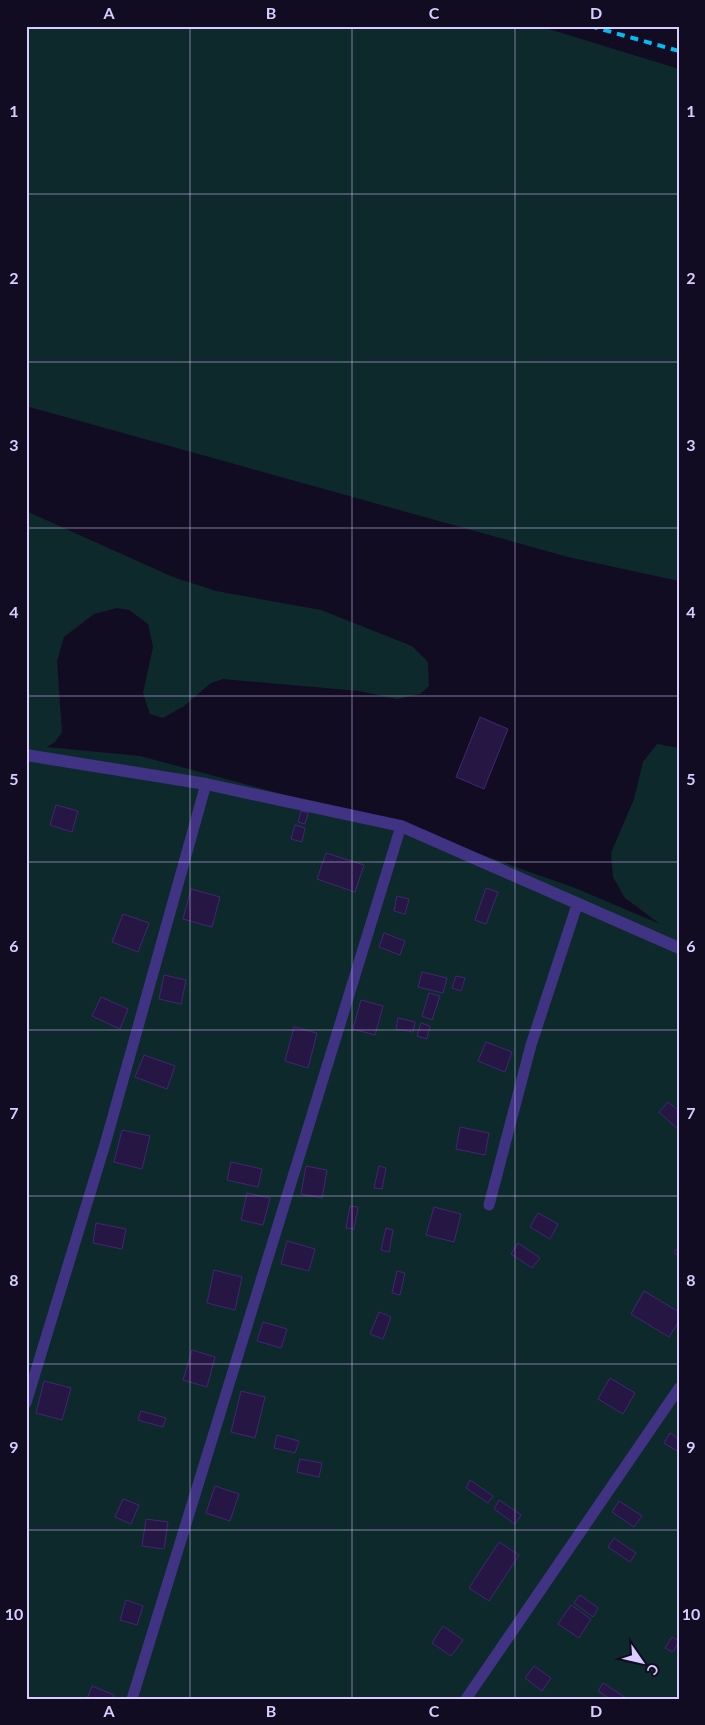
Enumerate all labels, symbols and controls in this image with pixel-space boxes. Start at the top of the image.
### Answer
text: A [102,3,115,22]
text: B [266,3,276,22]
text: C [429,3,440,22]
text: D [590,3,602,22]
text: 1 [9,101,19,120]
text: 1 [686,101,696,120]
text: 2 [9,268,19,287]
text: 2 [686,268,696,287]
text: 3 [9,435,19,454]
text: 3 [686,435,696,454]
text: 4 [9,602,19,621]
text: 4 [686,602,696,621]
text: 5 [9,769,19,788]
text: 5 [686,769,696,788]
text: 6 [9,936,19,955]
text: 6 [686,936,696,955]
text: 7 [9,1103,19,1122]
text: 7 [686,1103,696,1122]
text: 8 [9,1270,19,1289]
text: 8 [686,1270,696,1289]
text: 9 [9,1437,19,1456]
text: 9 [686,1437,696,1456]
text: 10 [5,1604,23,1623]
text: 10 [682,1604,700,1623]
north arrow [618,1638,668,1688]
text: С [643,1661,663,1679]
text: A [102,1701,115,1720]
text: B [266,1701,276,1720]
text: C [429,1701,440,1720]
text: D [590,1701,602,1720]

